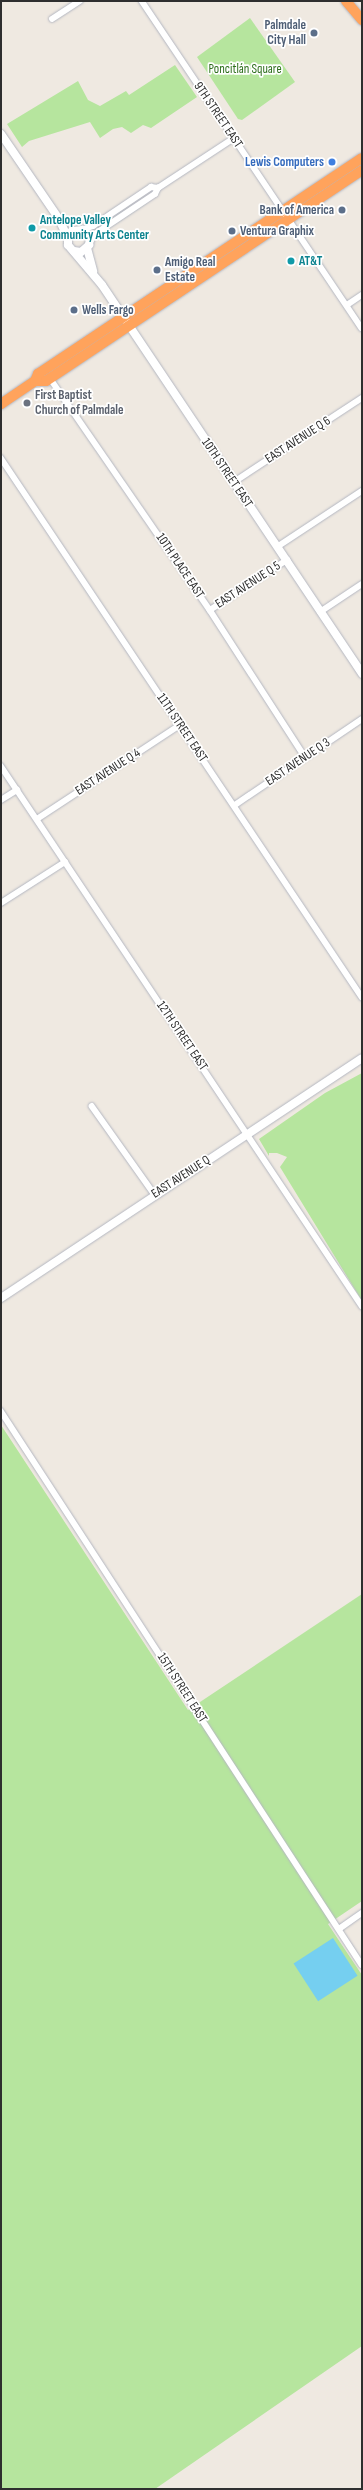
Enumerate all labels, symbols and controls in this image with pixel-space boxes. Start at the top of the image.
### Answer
place label: Palmdale City Hall [265,18,306,49]
marker: Palmdale City Hall [309,28,319,38]
park label: Poncitlán Square [208,61,282,77]
street label: 9TH STREET EAST [190,79,246,151]
place label: Lewis Computers [245,154,324,170]
marker: Lewis Computers [327,157,337,167]
place label: Bank of America [260,202,334,218]
marker: Bank of America [337,205,347,215]
place label: Antelope Valley Community Arts Center [40,213,149,244]
marker: Antelope Valley Community Arts Center [27,223,37,233]
place label: Ventura Graphix [240,223,314,239]
marker: Ventura Graphix [227,226,237,236]
place label: AT&T [299,253,322,269]
place label: Amigo Real Estate [165,255,215,286]
marker: AT&T [286,256,296,266]
marker: Amigo Real Estate [152,265,162,275]
place label: Wells Fargo [82,302,134,318]
marker: Wells Fargo [69,305,79,315]
place label: First Baptist Church of Palmdale [35,388,124,419]
marker: First Baptist Church of Palmdale [22,398,32,408]
street label: EAST AVENUE Q 6 [262,413,334,467]
street label: 10TH STREET EAST [198,435,256,511]
street label: 10TH PLACE EAST [153,531,207,601]
street label: EAST AVENUE Q 5 [213,558,283,612]
street label: 11TH STREET EAST [153,691,211,765]
street label: EAST AVENUE Q 3 [263,735,333,789]
street label: EAST AVENUE Q 4 [73,745,143,799]
street label: 12TH STREET EAST [153,998,211,1074]
street label: EAST AVENUE Q [149,1152,213,1202]
street label: 15TH STREET EAST [154,1650,210,1726]

